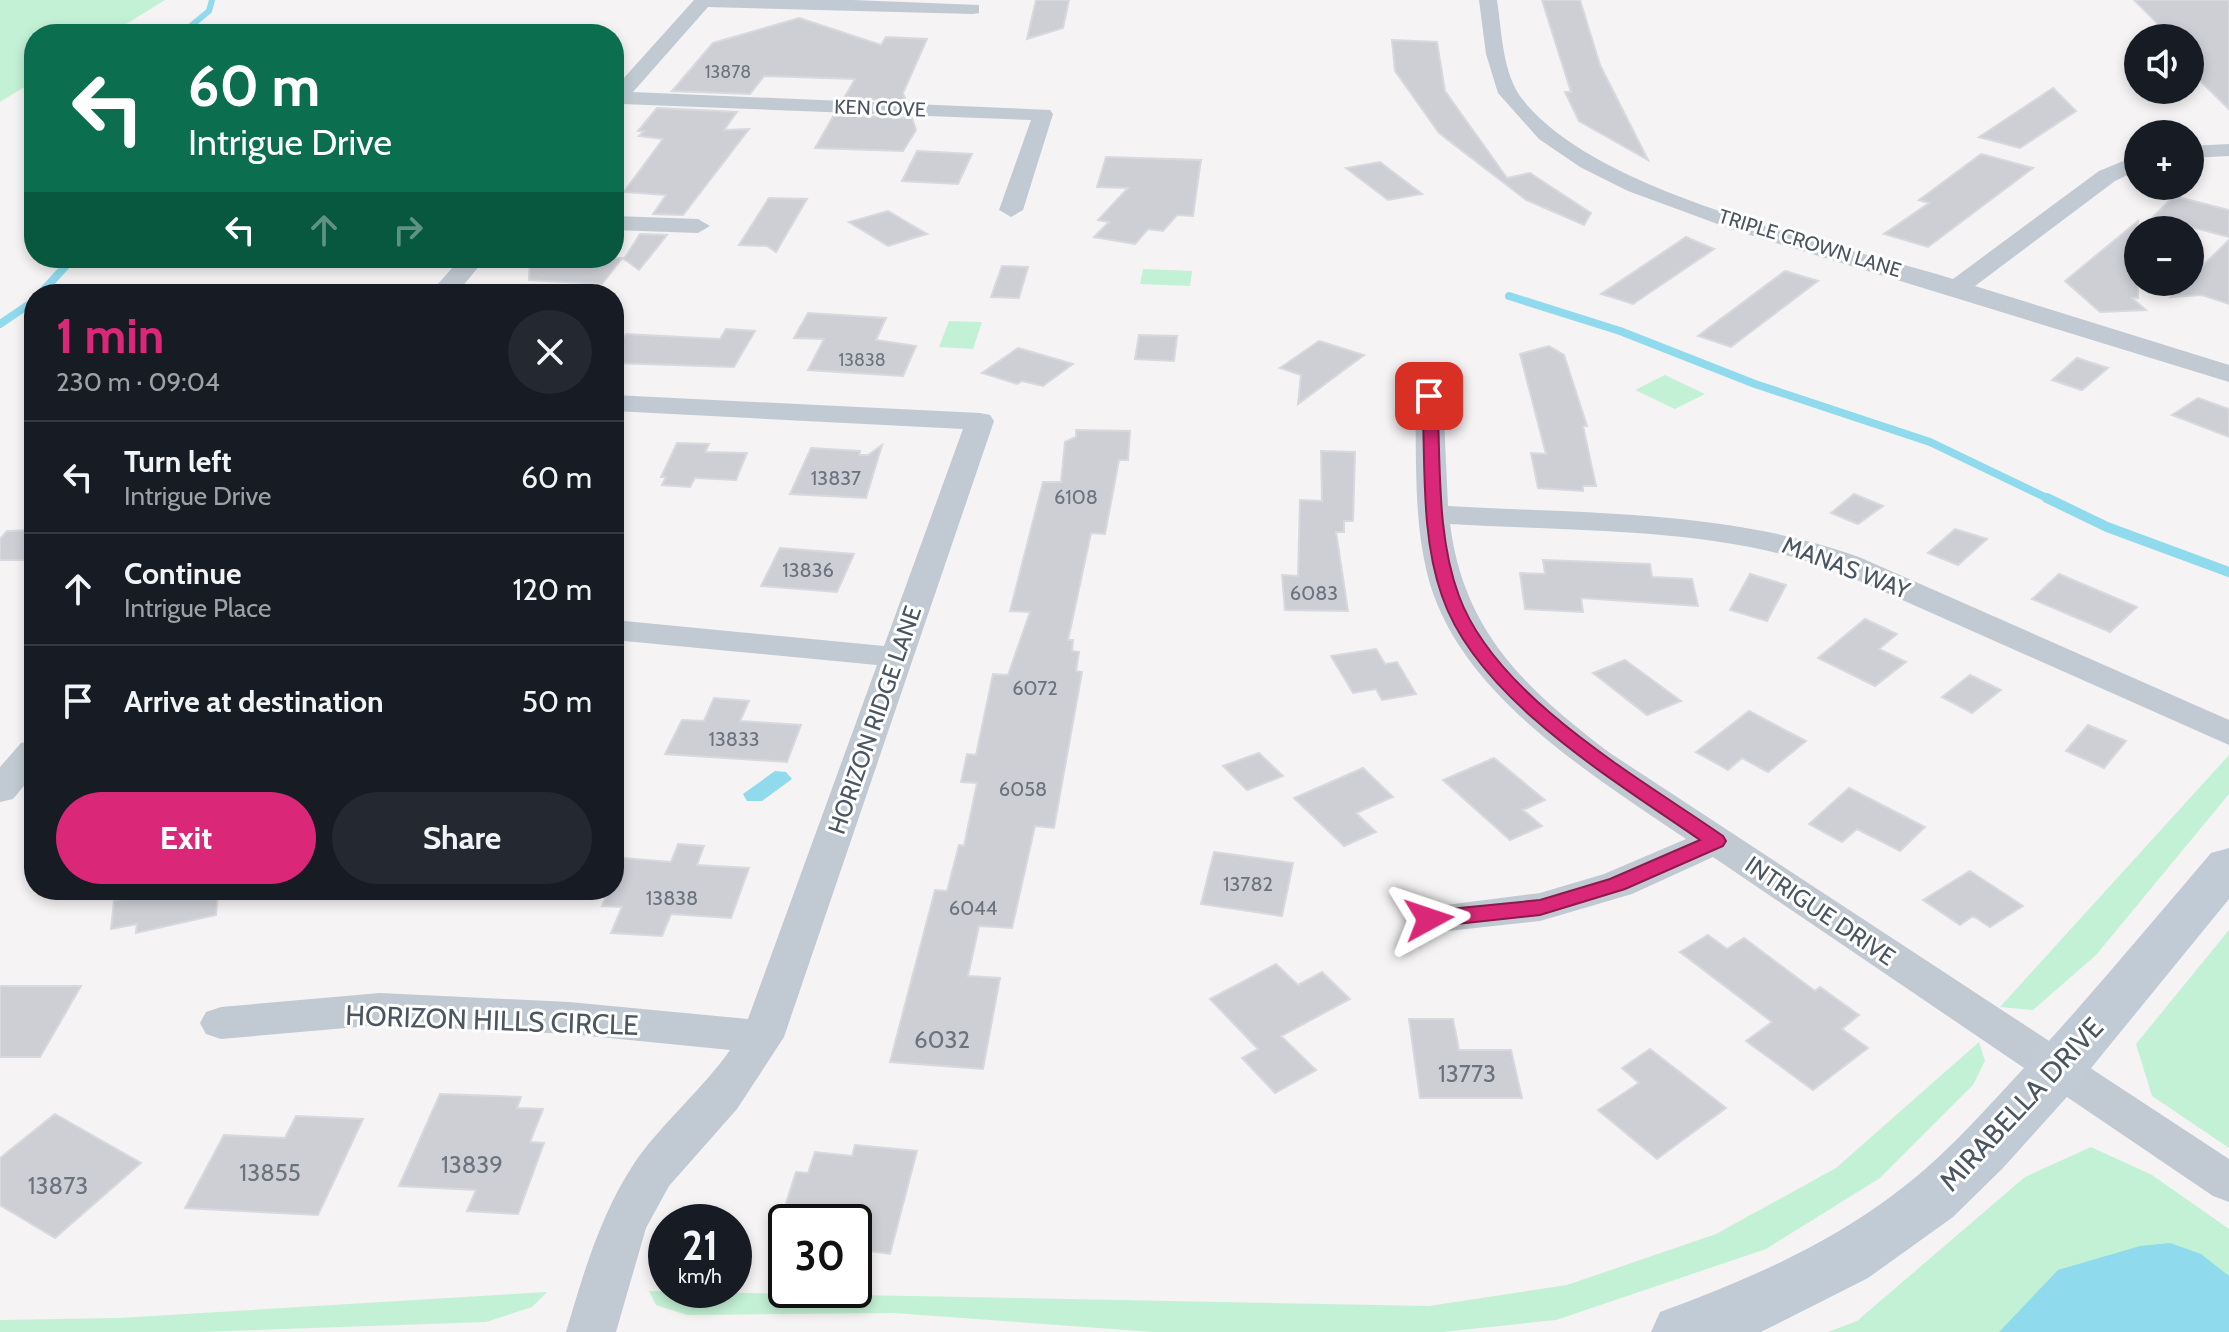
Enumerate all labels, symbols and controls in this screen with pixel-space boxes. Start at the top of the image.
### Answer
map controls [2124,24,2204,296]
button: sound [2124,24,2204,104]
text: 60 m [188,52,320,120]
icon: left [56,56,160,160]
house number: 13878 [705,61,751,83]
street label: KEN COVE [834,94,926,122]
text: Intrigue Drive [188,120,392,164]
button: + [2124,120,2204,200]
street label: TRIPLE CROWN LANE [1716,204,1904,282]
icon: left [218,208,262,252]
icon: ahead [302,208,346,252]
icon: right [386,208,430,252]
button: − [2124,216,2204,296]
text: 1 min [56,307,164,365]
button: close [508,310,592,394]
house number: 13838 [838,349,886,371]
pin [1395,362,1463,430]
text: 230 m · 09:04 [56,366,220,398]
icon: arrive [1407,374,1451,418]
text: Turn left [124,443,232,480]
icon: left [56,455,100,499]
text: 60 m [521,459,592,496]
house number: 13837 [811,466,861,490]
text: Intrigue Drive [124,480,271,512]
house number: 6108 [1054,485,1098,509]
street label: MANAS WAY [1778,530,1914,605]
text: Continue [124,555,241,592]
house number: 13836 [782,558,834,582]
icon: ahead [56,567,100,611]
text: 120 m [512,571,592,608]
house number: 6083 [1290,581,1338,605]
text: Intrigue Place [124,592,271,624]
street label: HORIZON RIDGE LANE [822,602,927,838]
house number: 6072 [1012,676,1058,700]
icon: arrive [56,679,100,723]
text: Arrive at destination [124,683,384,720]
text: 50 m [522,683,592,720]
house number: 13833 [708,727,760,751]
house number: 6058 [999,777,1047,801]
button: Exit [56,792,316,884]
button: Share [332,792,592,884]
street label: INTRIGUE DRIVE [1740,850,1901,971]
house number: 13782 [1223,872,1273,896]
position arrow [1387,877,1471,961]
house number: 13838 [646,886,698,910]
house number: 6044 [949,896,998,920]
street label: HORIZON HILLS CIRCLE [345,998,639,1042]
street label: MIRABELLA DRIVE [1932,1010,2110,1198]
house number: 6032 [914,1025,970,1054]
house number: 13773 [1438,1059,1496,1088]
house number: 13839 [441,1150,503,1179]
house number: 13855 [239,1158,301,1187]
house number: 13873 [28,1171,88,1200]
speed limit sign: 30 [768,1204,872,1308]
text: 21 [682,1221,718,1270]
text: km/h [678,1264,722,1288]

